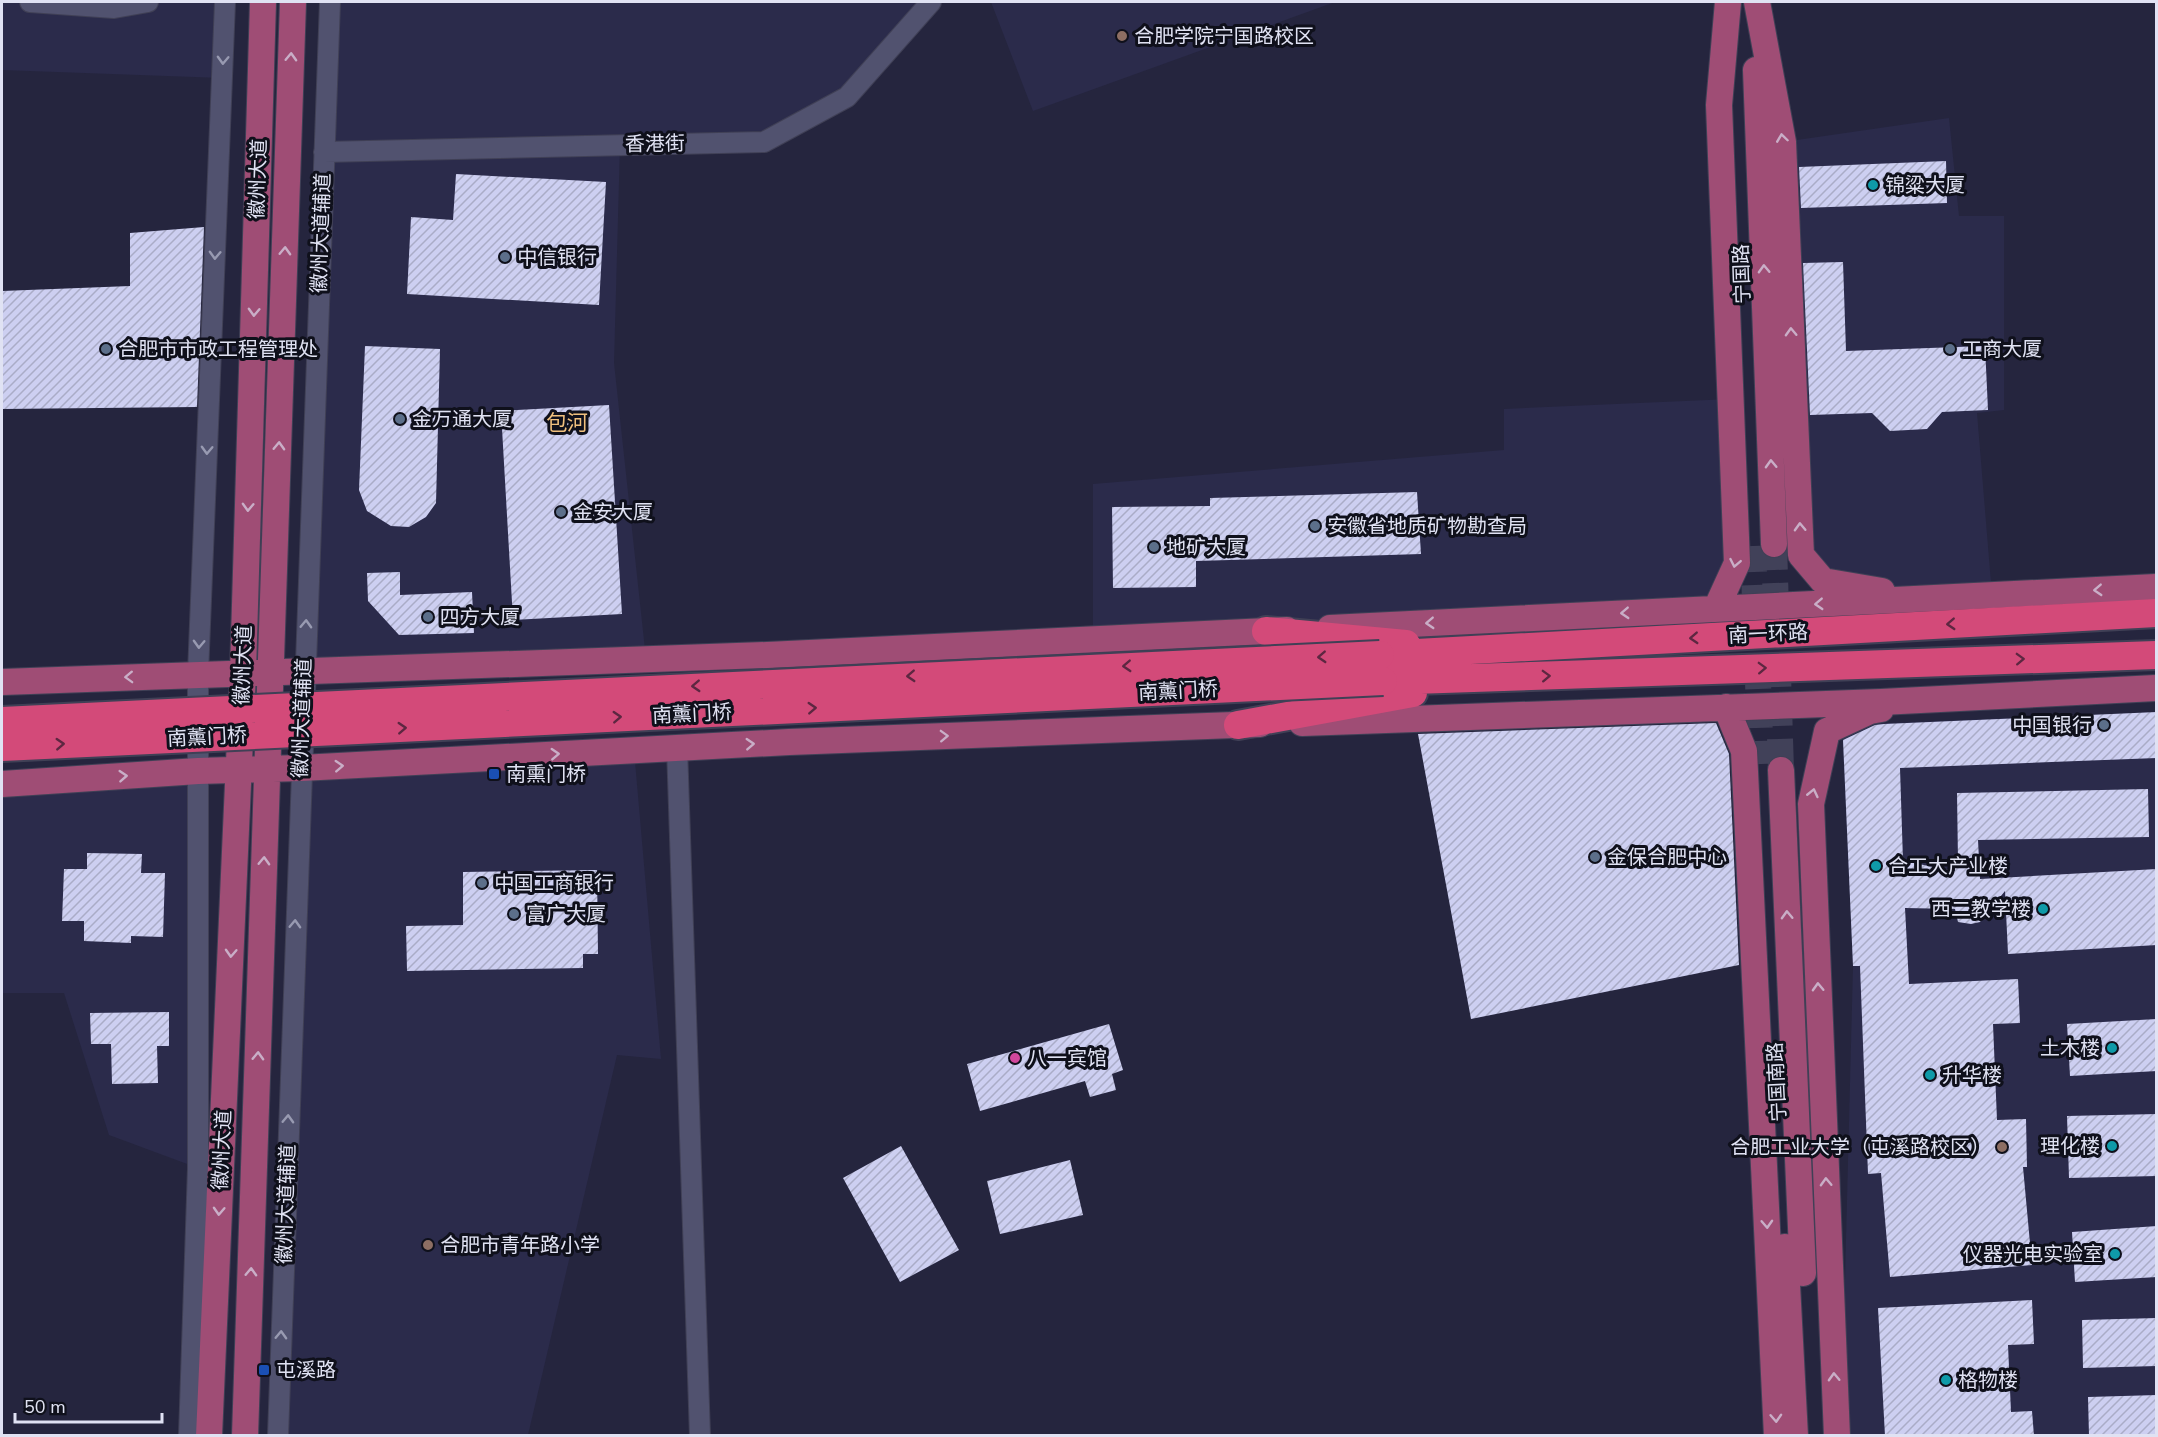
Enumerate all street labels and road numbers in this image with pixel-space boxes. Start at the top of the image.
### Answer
street label: 香港街 [625,130,685,158]
street label: 徽州大道 [243,139,273,219]
street label: 徽州大道辅道 [305,173,337,293]
street label: 宁国路 [1727,244,1757,304]
street label: 南一环路 [1727,618,1809,650]
street label: 徽州大道 [228,625,258,705]
street label: 徽州大道辅道 [286,658,318,778]
street label: 南薰门桥 [1137,675,1219,707]
street label: 南薰门桥 [651,698,733,730]
street label: 南薰门桥 [166,721,248,753]
street label: 宁国南路 [1761,1041,1793,1123]
street label: 徽州大道 [206,1109,238,1191]
street label: 徽州大道辅道 [270,1144,302,1264]

